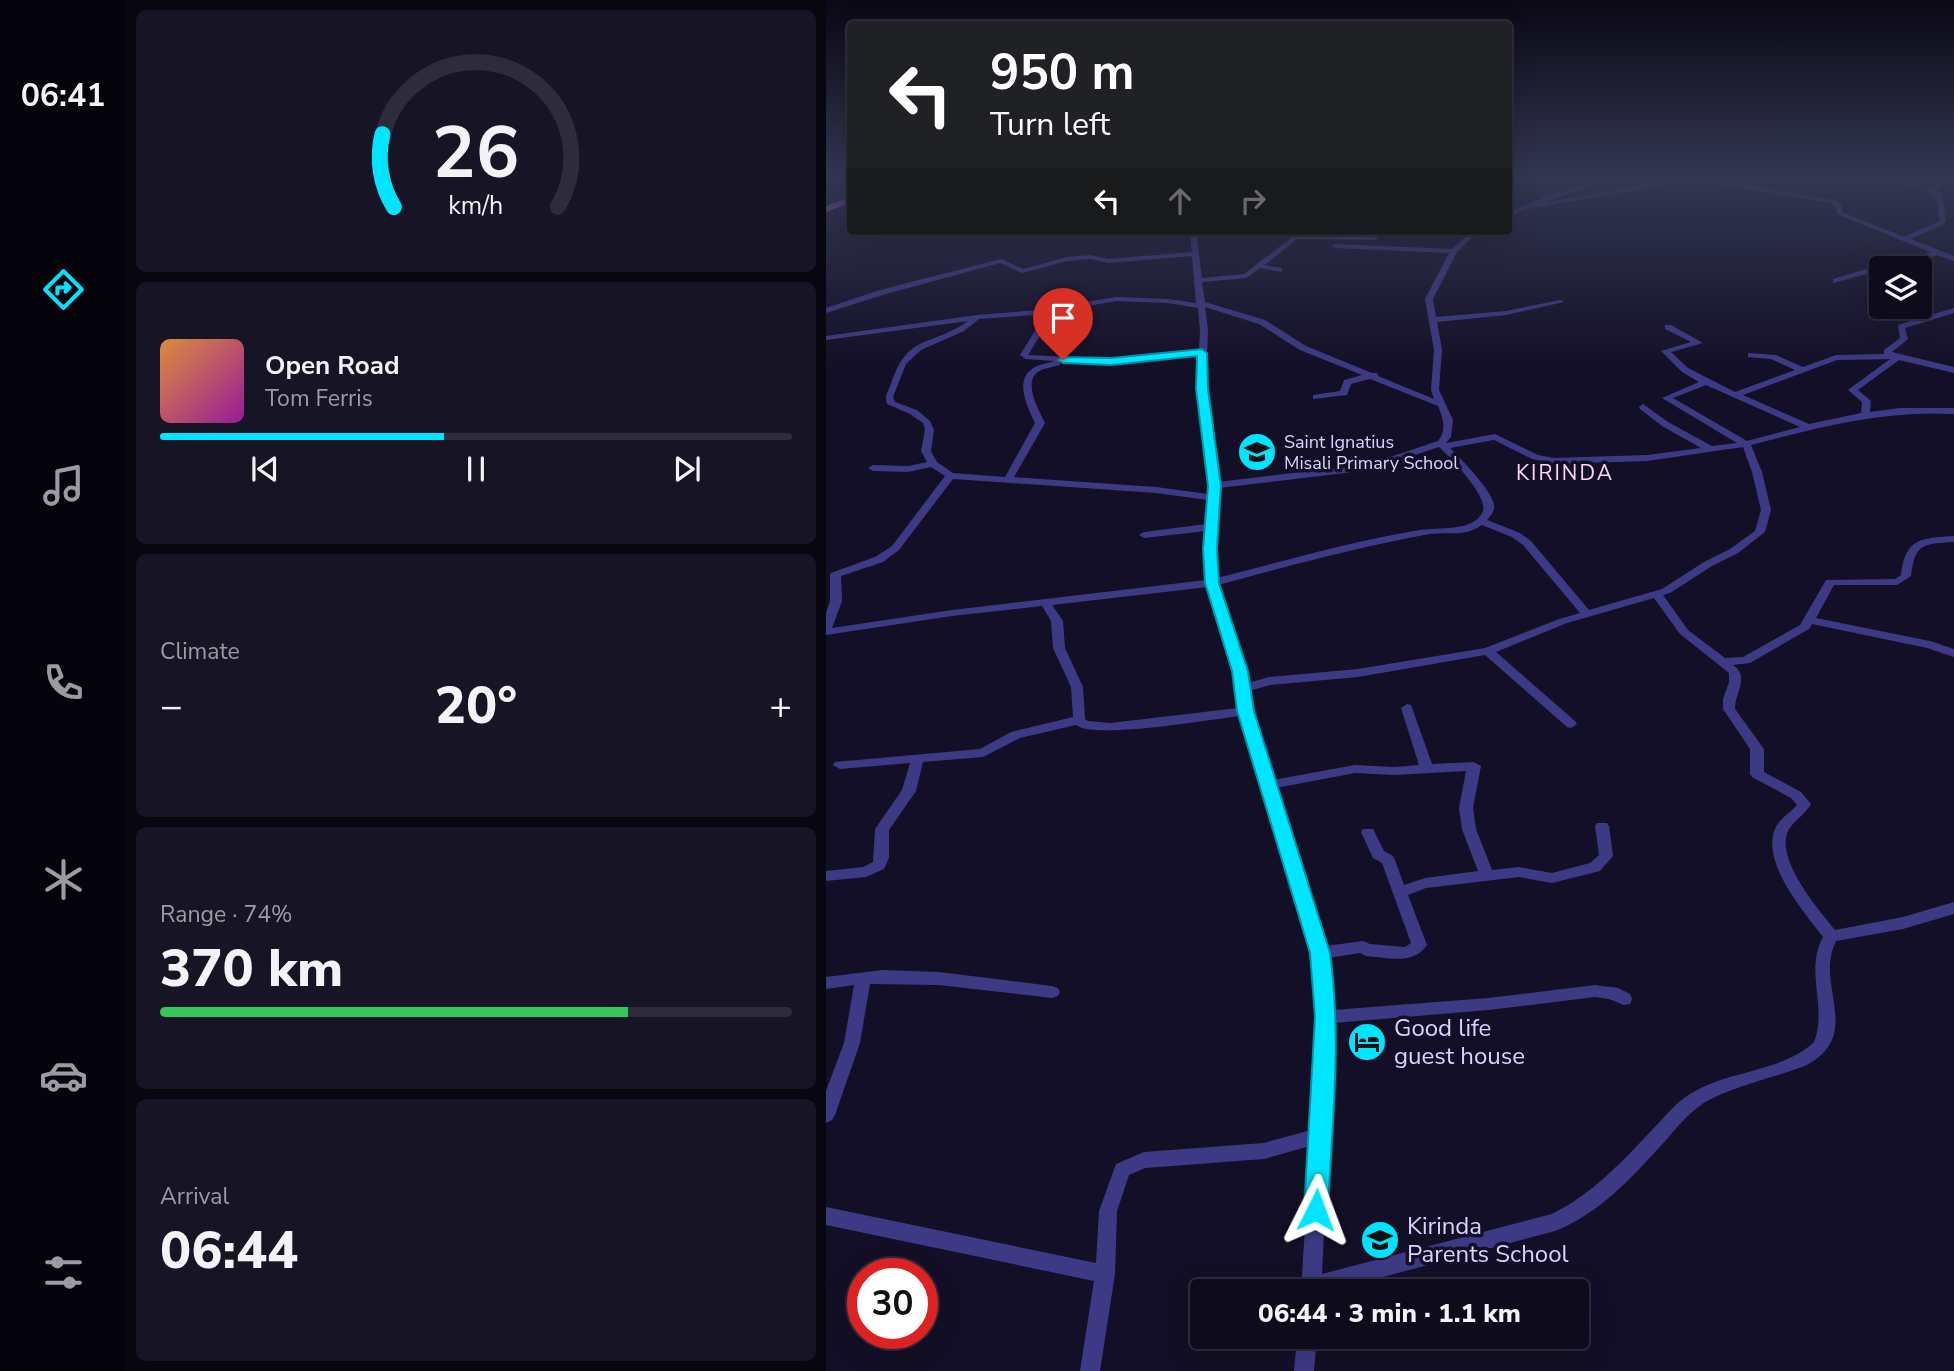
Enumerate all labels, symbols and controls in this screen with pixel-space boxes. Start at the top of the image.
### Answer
text: 950 m [990,39,1134,106]
icon: left [875,49,966,140]
text: 06:41 [21,74,105,117]
text: 26 [432,103,520,203]
text: Turn left [990,103,1110,146]
icon: left [1088,182,1126,220]
icon: ahead [1161,182,1199,220]
icon: right [1234,182,1272,220]
text: km/h [448,189,504,223]
map controls [1869,256,1932,319]
button: layers [1869,256,1932,319]
icon: directions [39,265,88,314]
pin [1033,288,1093,360]
icon: arrive [1044,299,1082,337]
text: Open Road [265,348,400,383]
text: Tom Ferris [265,383,373,414]
place label: Saint Ignatius Misali Primary School [1284,430,1459,475]
school or university icon: Saint Ignatius Misali Primary School [1236,431,1278,473]
icon: previous [246,450,284,488]
icon: pause [457,450,495,488]
icon: next [668,450,706,488]
district label: KIRINDA [1516,459,1614,487]
icon: music [39,461,88,510]
text: Climate [160,636,240,667]
icon: phone [39,658,88,707]
text: 20° [435,670,517,741]
text: − [160,681,183,732]
text: + [769,681,792,732]
icon: climate [39,855,88,904]
text: Range · 74% [160,899,292,930]
text: 370 km [160,933,343,1004]
place label: Good life guest house [1394,1012,1525,1072]
hotel icon: Good life guest house [1346,1021,1388,1063]
icon: car [39,1051,88,1100]
position arrow [1279,1173,1353,1247]
text: Arrival [160,1181,229,1212]
place label: Kirinda Parents School [1407,1210,1569,1270]
text: 06:44 [160,1215,298,1286]
school or university icon: Kirinda Parents School [1359,1219,1401,1261]
icon: filters [39,1248,88,1297]
speed limit sign: 30 [847,1258,938,1349]
text: 06:44 · 3 min · 1.1 km [1258,1296,1521,1331]

